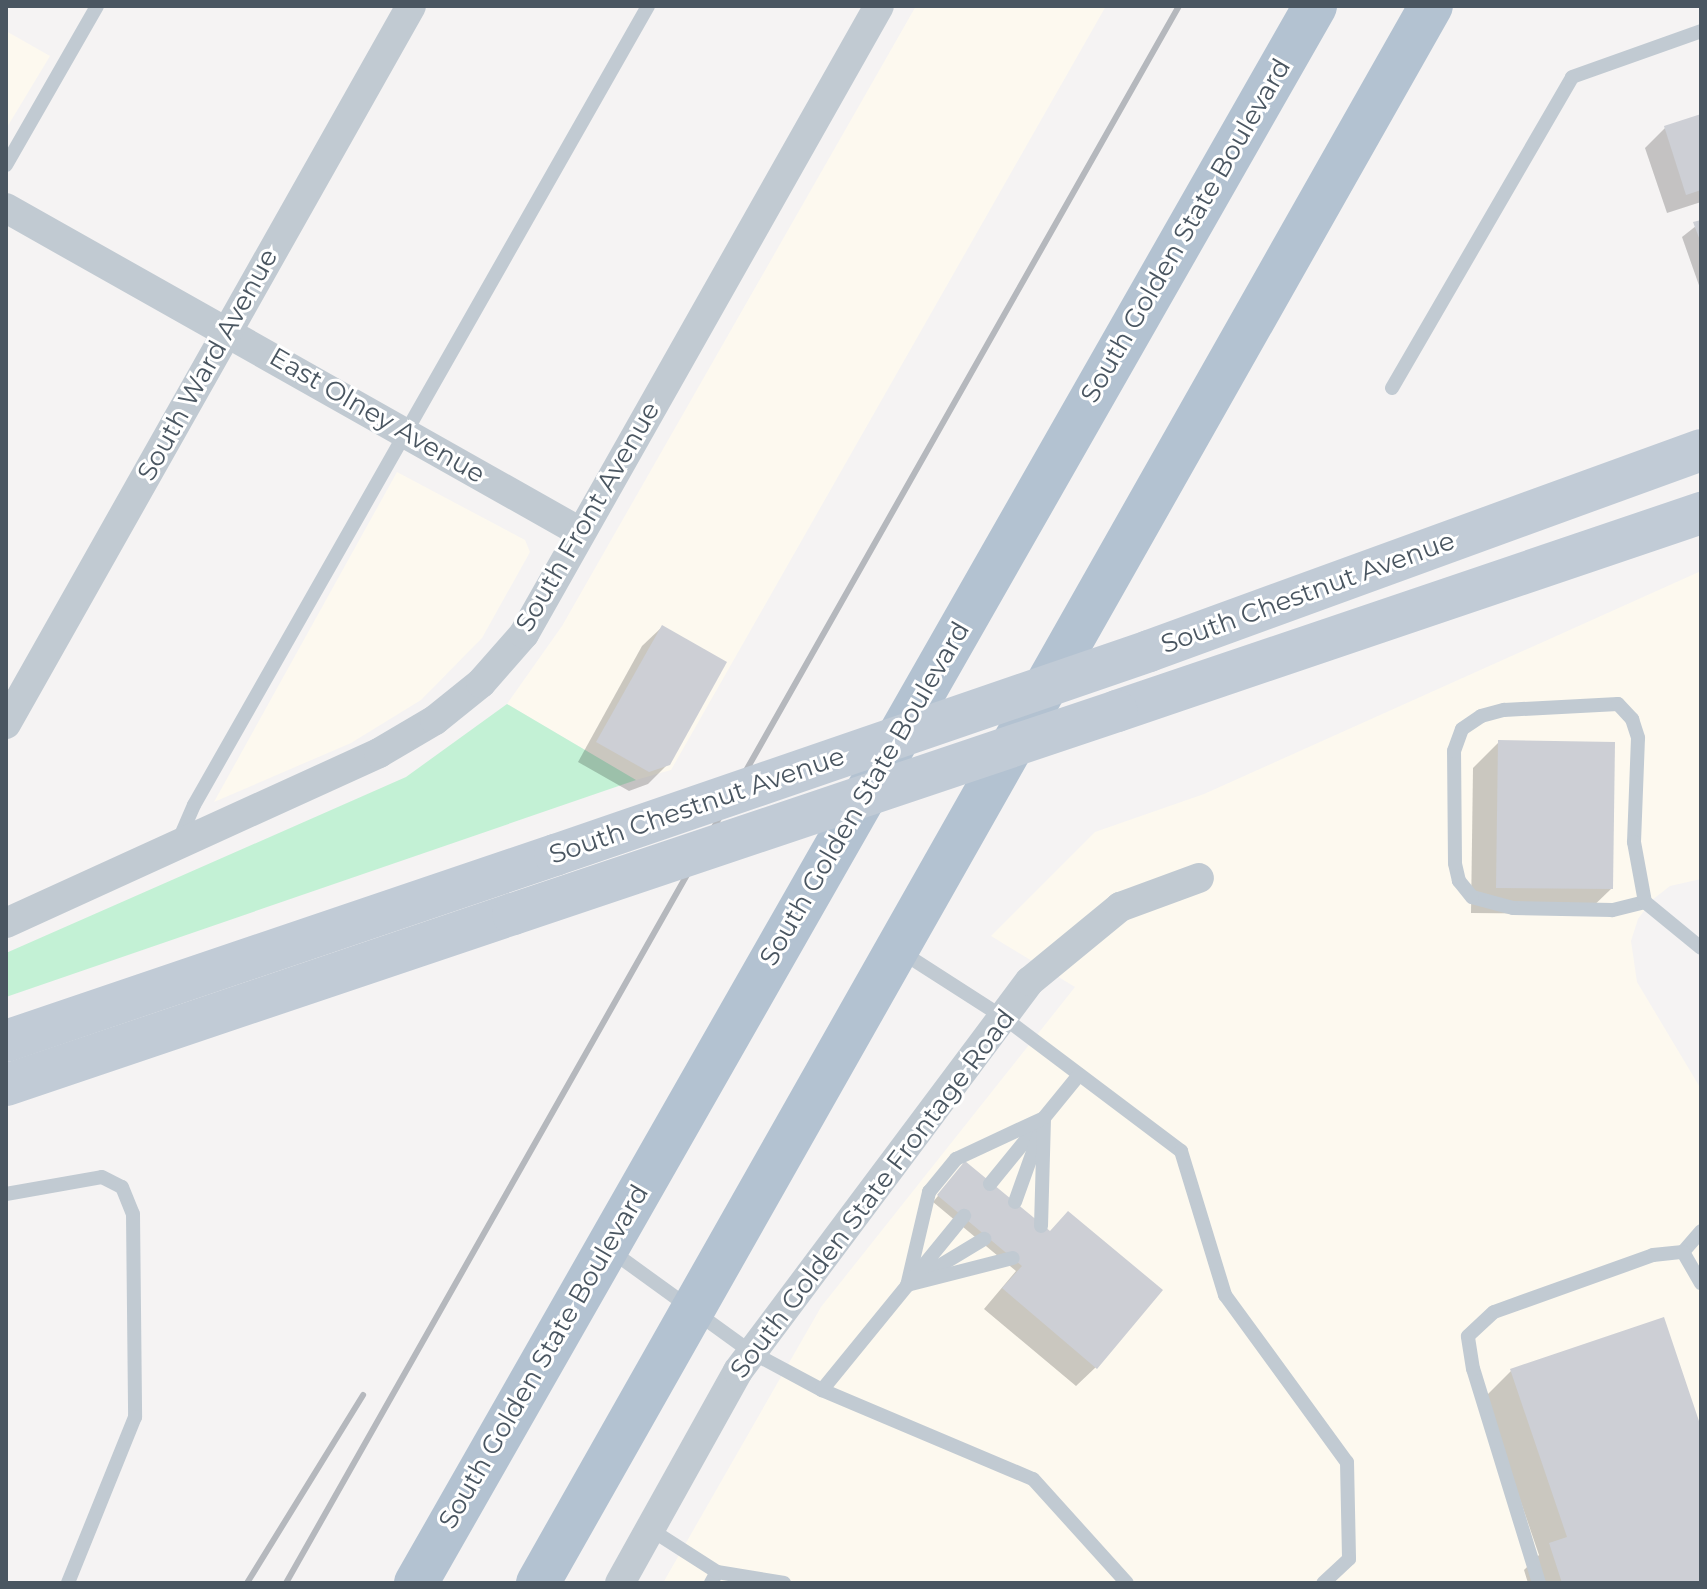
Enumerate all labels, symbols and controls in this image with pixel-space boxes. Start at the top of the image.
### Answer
street label: South Golden State Boulevard [1074,53,1298,409]
street label: South Ward Avenue [131,244,285,486]
street label: East Olney Avenue [264,342,490,490]
street label: South Front Avenue [509,396,667,638]
street label: South Chestnut Avenue [1157,525,1459,661]
street label: South Golden State Boulevard [753,616,977,972]
street label: South Chestnut Avenue [545,741,849,871]
street label: South Golden State Frontage Road [724,1003,1022,1385]
street label: South Golden State Boulevard [432,1179,656,1535]

